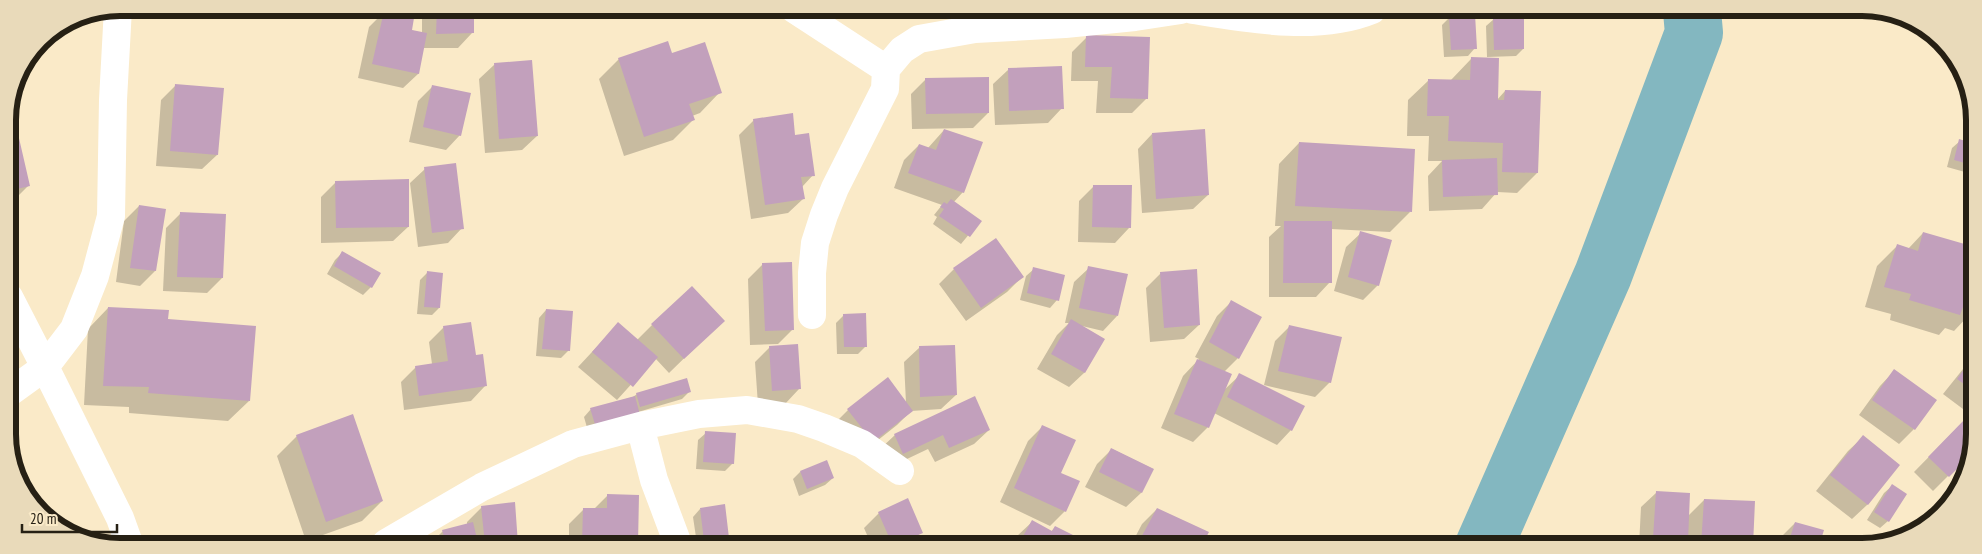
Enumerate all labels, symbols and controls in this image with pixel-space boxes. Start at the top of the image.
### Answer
scale bar [22,502,118,534]
text: 20 m [30,509,56,528]

